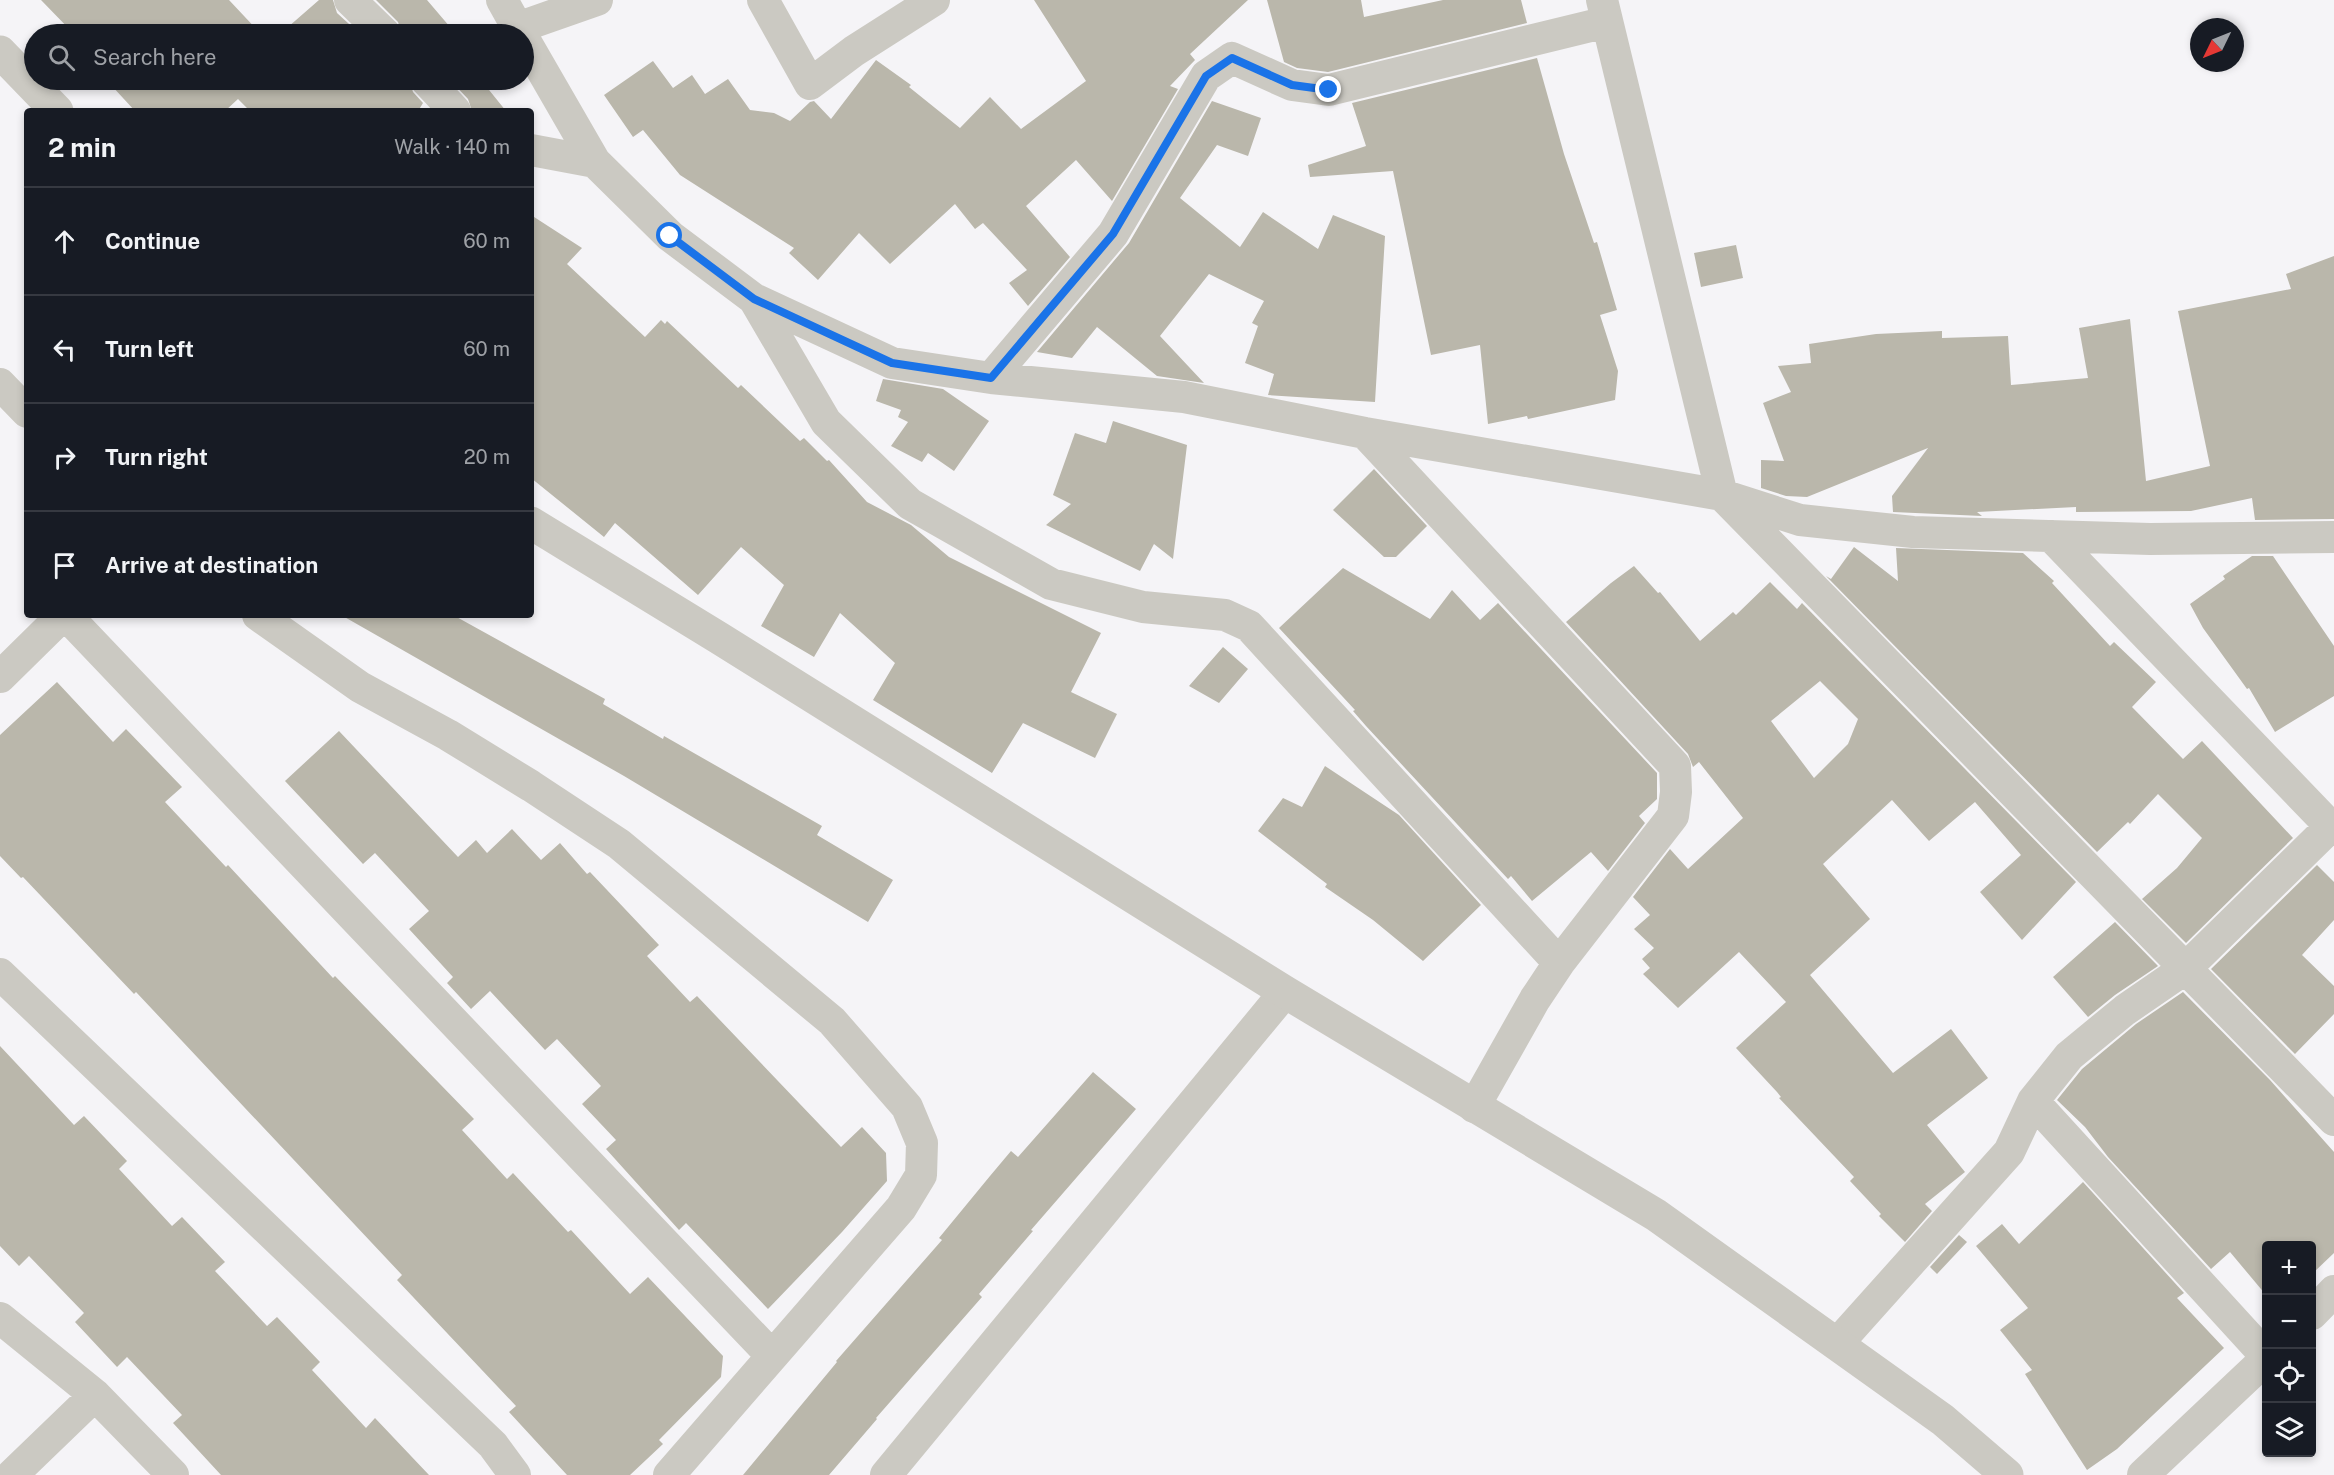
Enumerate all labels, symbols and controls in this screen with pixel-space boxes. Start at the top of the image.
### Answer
north arrow [2190,18,2244,72]
search box [24,24,534,90]
icon: search [45,41,78,74]
text: Search here [93,44,217,70]
route end [1315,76,1341,102]
text: 2 min [48,132,116,163]
text: Walk · 140 m [394,135,510,159]
route start [656,222,682,248]
icon: ahead [48,225,81,258]
text: Continue [105,228,200,254]
text: 60 m [463,229,510,253]
icon: left [48,333,81,366]
text: Turn left [105,336,194,362]
text: 60 m [463,337,510,361]
icon: right [48,441,81,474]
text: Turn right [105,444,208,470]
text: 20 m [464,445,510,469]
icon: arrive [48,549,81,582]
text: Arrive at destination [105,552,318,578]
map controls [2262,1241,2316,1457]
button: + [2262,1241,2316,1295]
button: − [2262,1295,2316,1349]
button: locate [2262,1349,2316,1403]
button: layers [2262,1403,2316,1457]

